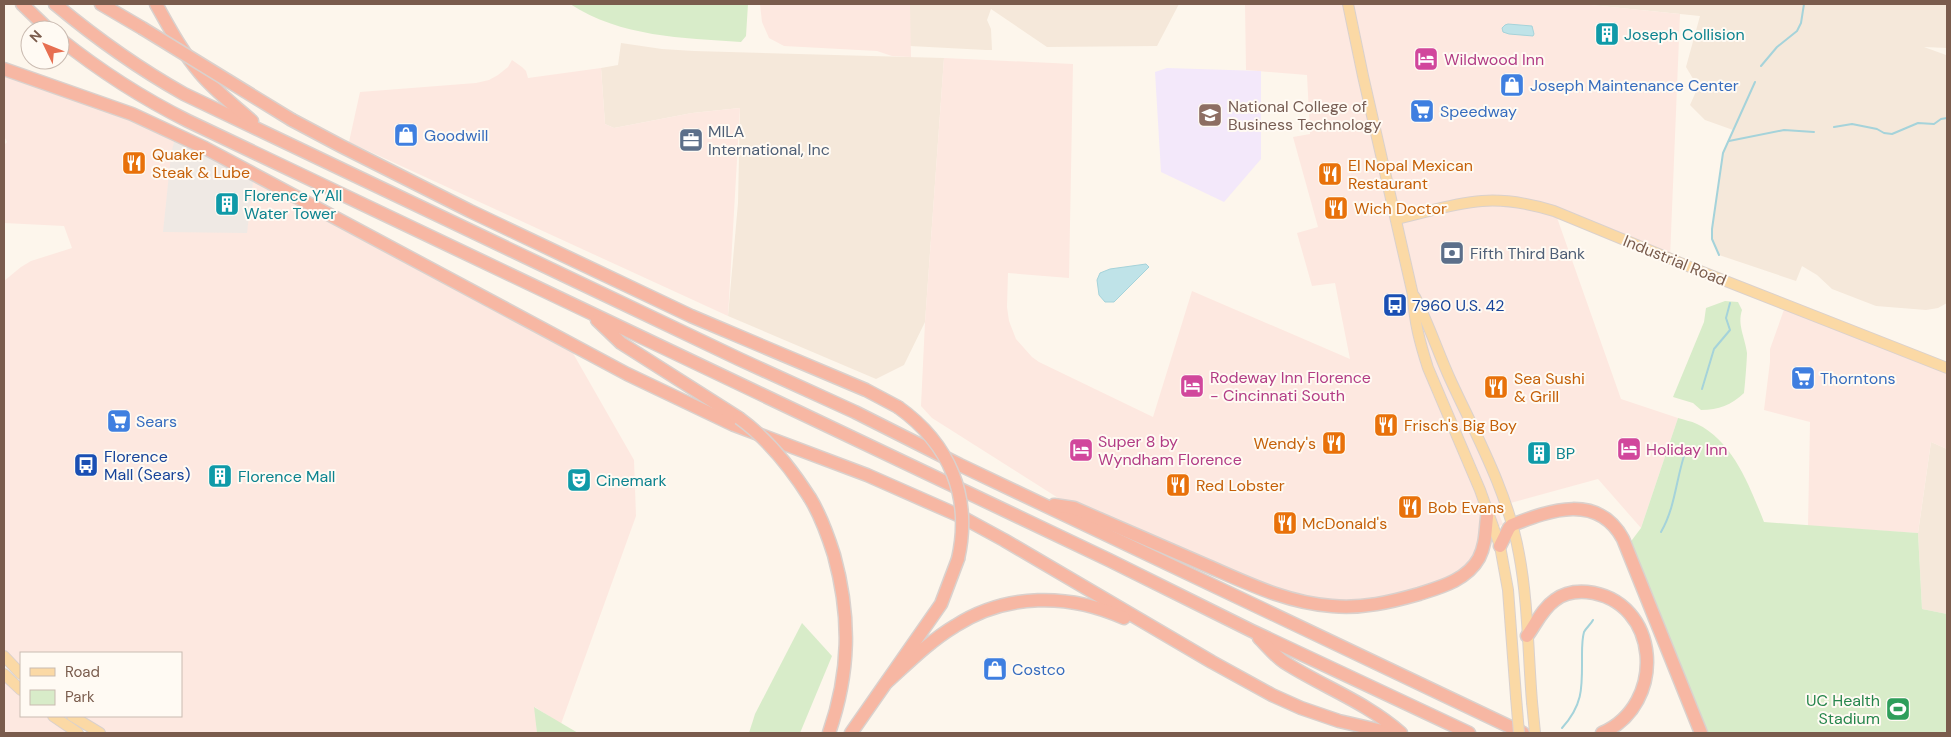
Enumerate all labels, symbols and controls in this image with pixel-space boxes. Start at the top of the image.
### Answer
north arrow [20,20,70,70]
building icon: Joseph Collision [1594,21,1620,47]
place label: Joseph Collision [1624,24,1745,45]
text: N [25,26,46,46]
hotel icon: Wildwood Inn [1413,46,1439,72]
place label: Wildwood Inn [1444,49,1544,70]
shop icon: Joseph Maintenance Center [1499,72,1525,98]
place label: Joseph Maintenance Center [1530,75,1739,96]
place label: National College of Business Technology [1228,96,1382,135]
supermarket icon: Speedway [1409,98,1435,124]
place label: Speedway [1440,101,1517,122]
school or university icon: National College of Business Technology [1197,102,1223,128]
place label: MILA International, Inc [708,121,830,160]
shop icon: Goodwill [393,122,419,148]
place label: Goodwill [424,125,488,146]
office icon: MILA International, Inc [678,127,704,153]
place label: Quaker Steak & Lube [152,144,250,183]
restaurant icon: Quaker Steak & Lube [121,150,147,176]
place label: El Nopal Mexican Restaurant [1348,155,1473,194]
restaurant icon: El Nopal Mexican Restaurant [1317,161,1343,187]
place label: Florence Y’All Water Tower [244,185,342,224]
building icon: Florence Y’All Water Tower [214,191,240,217]
restaurant icon: Wich Doctor [1323,195,1349,221]
place label: Wich Doctor [1354,198,1447,219]
street label: Industrial Road [1620,230,1730,291]
bank icon: Fifth Third Bank [1439,240,1465,266]
place label: Fifth Third Bank [1470,243,1585,264]
bus stop icon: 7960 U.S. 42 [1382,292,1408,318]
place label: 7960 U.S. 42 [1412,295,1504,316]
supermarket icon: Thorntons [1790,365,1816,391]
place label: Rodeway Inn Florence - Cincinnati South [1210,367,1371,406]
place label: Sea Sushi & Grill [1514,368,1585,407]
place label: Thorntons [1820,368,1896,389]
hotel icon: Rodeway Inn Florence - Cincinnati South [1179,373,1205,399]
restaurant icon: Sea Sushi & Grill [1483,374,1509,400]
supermarket icon: Sears [106,408,132,434]
place label: Sears [136,411,177,432]
restaurant icon: Frisch's Big Boy [1373,412,1399,438]
place label: Frisch's Big Boy [1404,415,1517,436]
restaurant icon: Wendy's [1321,430,1347,456]
place label: Super 8 by Wyndham Florence [1098,431,1242,470]
place label: Wendy's [1254,433,1316,454]
hotel icon: Holiday Inn [1616,436,1642,462]
hotel icon: Super 8 by Wyndham Florence [1068,437,1094,463]
place label: Holiday Inn [1646,439,1728,460]
building icon: BP [1526,440,1552,466]
place label: BP [1556,443,1575,464]
place label: Florence Mall (Sears) [104,446,190,485]
bus stop icon: Florence Mall (Sears) [73,452,99,478]
building icon: Florence Mall [207,463,233,489]
place label: Florence Mall [238,466,335,487]
theatre icon: Cinemark [566,467,592,493]
place label: Cinemark [596,470,667,491]
restaurant icon: Red Lobster [1165,472,1191,498]
place label: Red Lobster [1196,475,1285,496]
restaurant icon: Bob Evans [1397,494,1423,520]
place label: Bob Evans [1428,497,1504,518]
restaurant icon: McDonald's [1272,510,1298,536]
place label: McDonald's [1302,513,1387,534]
legend [20,652,182,717]
shop icon: Costco [982,656,1008,682]
place label: Costco [1012,659,1065,680]
text: Road [65,662,100,682]
text: Park [65,687,95,707]
place label: UC Health Stadium [1806,690,1880,729]
sports icon: UC Health Stadium [1885,696,1911,722]

